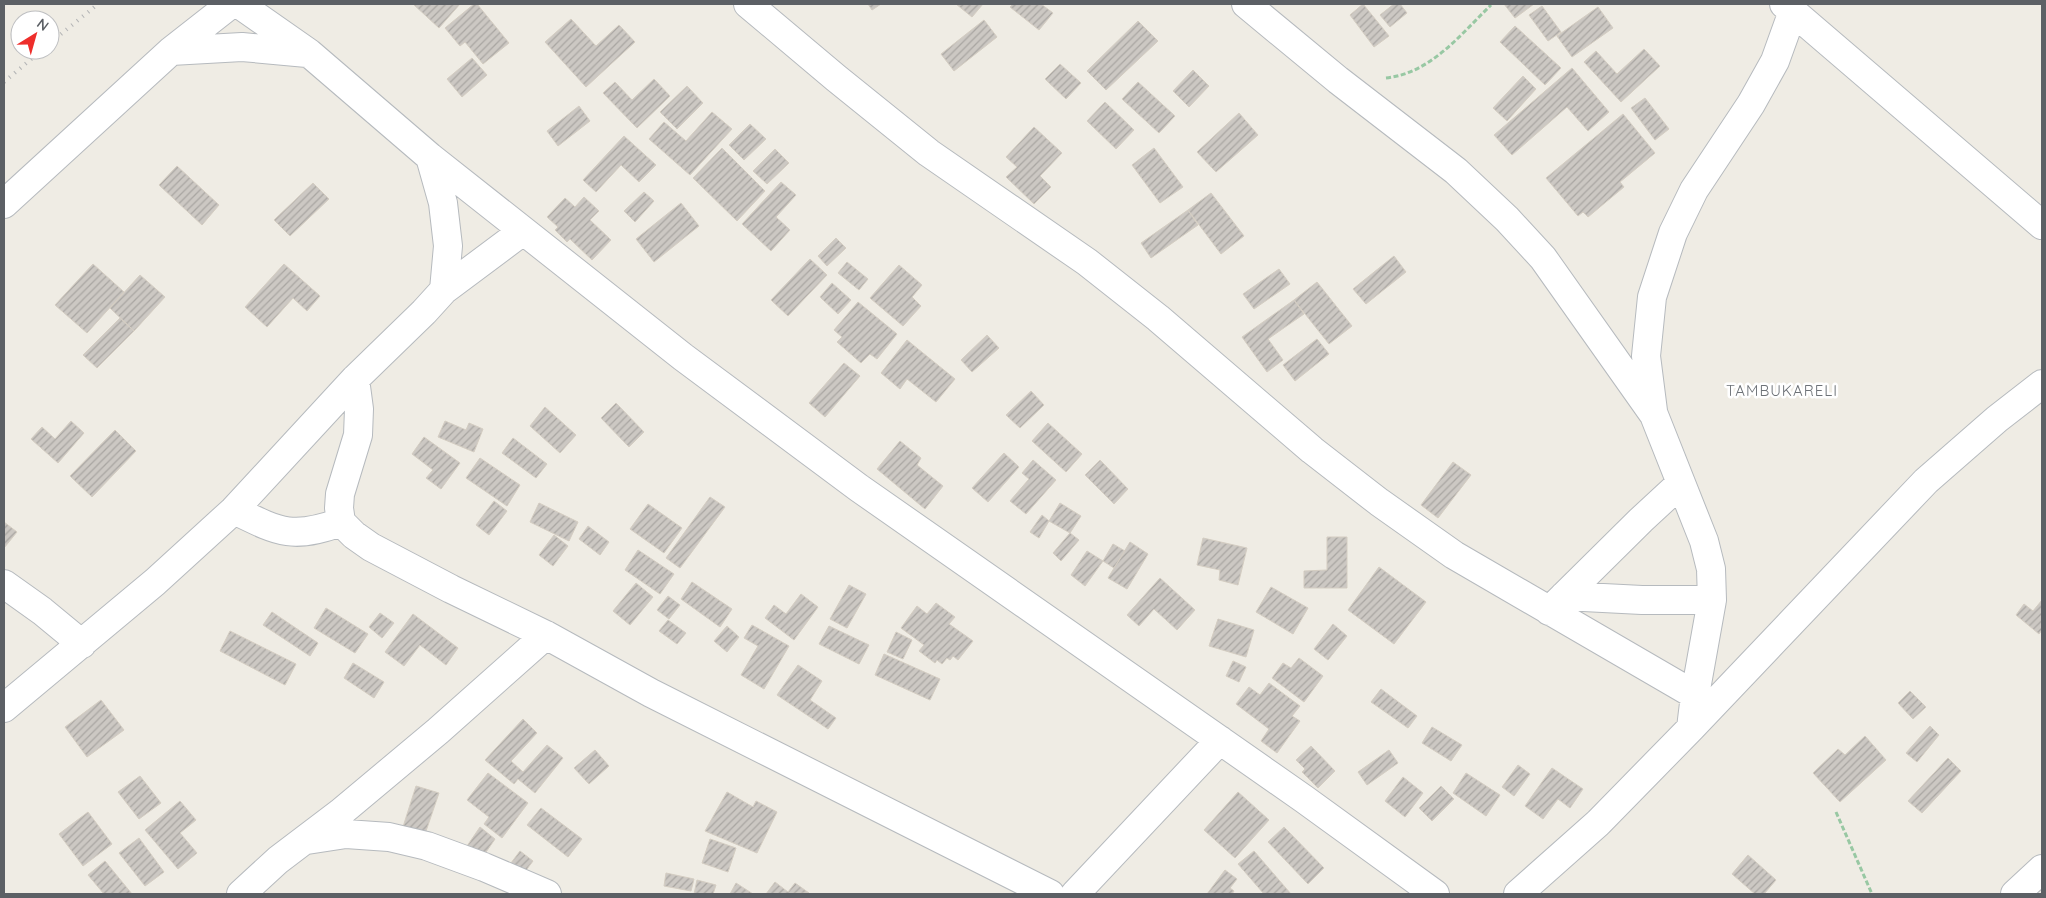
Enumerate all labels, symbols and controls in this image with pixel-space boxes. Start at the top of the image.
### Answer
north arrow [10,10,60,60]
text: N [33,14,52,35]
district label: TAMBUKARELI [1726,381,1838,400]

